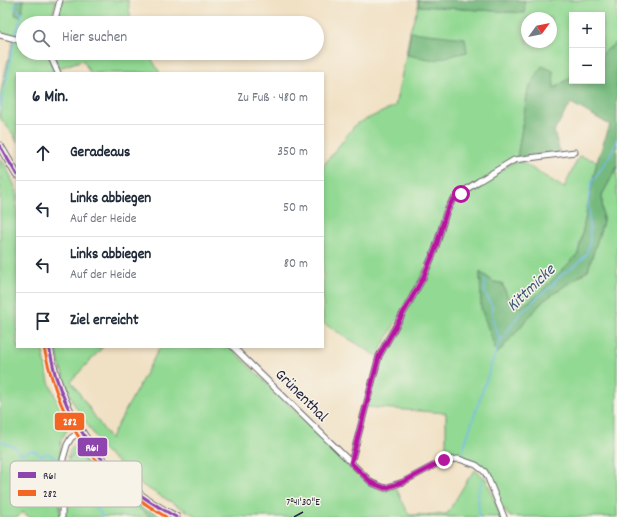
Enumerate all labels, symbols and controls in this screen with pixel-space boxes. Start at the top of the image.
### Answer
north arrow [521,12,557,48]
map controls [569,12,605,84]
button: + [569,12,605,48]
search box [16,16,324,60]
icon: search [30,27,52,49]
text: Hier suchen [62,27,127,49]
button: − [569,48,605,84]
text: 6 Min. [32,86,68,110]
text: Zu Fuß · 480 m [238,89,308,108]
icon: ahead [32,142,54,164]
text: Geradeaus [70,142,130,164]
text: 350 m [277,143,308,162]
route start [452,185,470,203]
text: Links abbiegen [70,188,151,210]
icon: left [32,198,54,220]
text: 50 m [283,199,308,218]
text: Auf der Heide [70,210,136,229]
text: Links abbiegen [70,244,151,266]
icon: left [32,254,54,276]
text: 80 m [284,255,308,274]
water label: Kittmicke [502,259,563,318]
text: Auf der Heide [70,266,136,285]
icon: arrive [32,310,54,332]
text: Ziel erreicht [70,310,138,332]
street label: Grünenthal [269,364,333,428]
line badge: 282 [54,412,85,431]
text: 282 [63,415,77,431]
line badge: R61 [77,437,108,457]
text: R61 [85,441,99,457]
route end [435,451,453,469]
legend [10,461,142,507]
text: R61 [43,469,56,485]
text: 282 [43,487,57,503]
text: 7°41'30"E [286,496,320,510]

